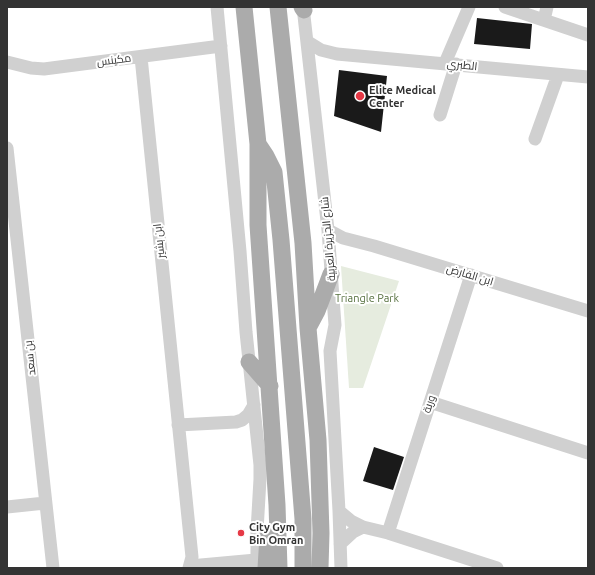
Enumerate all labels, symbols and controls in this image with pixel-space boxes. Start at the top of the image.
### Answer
street label: مكينس [96,51,132,69]
street label: الطبري [446,57,478,73]
place label: Elite Medical Center [369,83,436,109]
marker: Elite Medical Center [354,90,366,102]
street label: شارع الجزيرة العربية [318,196,338,282]
street label: ابن بشير [151,223,167,259]
street label: ابن الفارض [445,262,495,288]
park label: Triangle Park [335,291,399,305]
street label: بن سعد [22,340,38,376]
street label: وربة [420,393,438,415]
place label: City Gym Bin Omran [249,520,303,546]
marker: City Gym Bin Omran [236,528,246,538]

